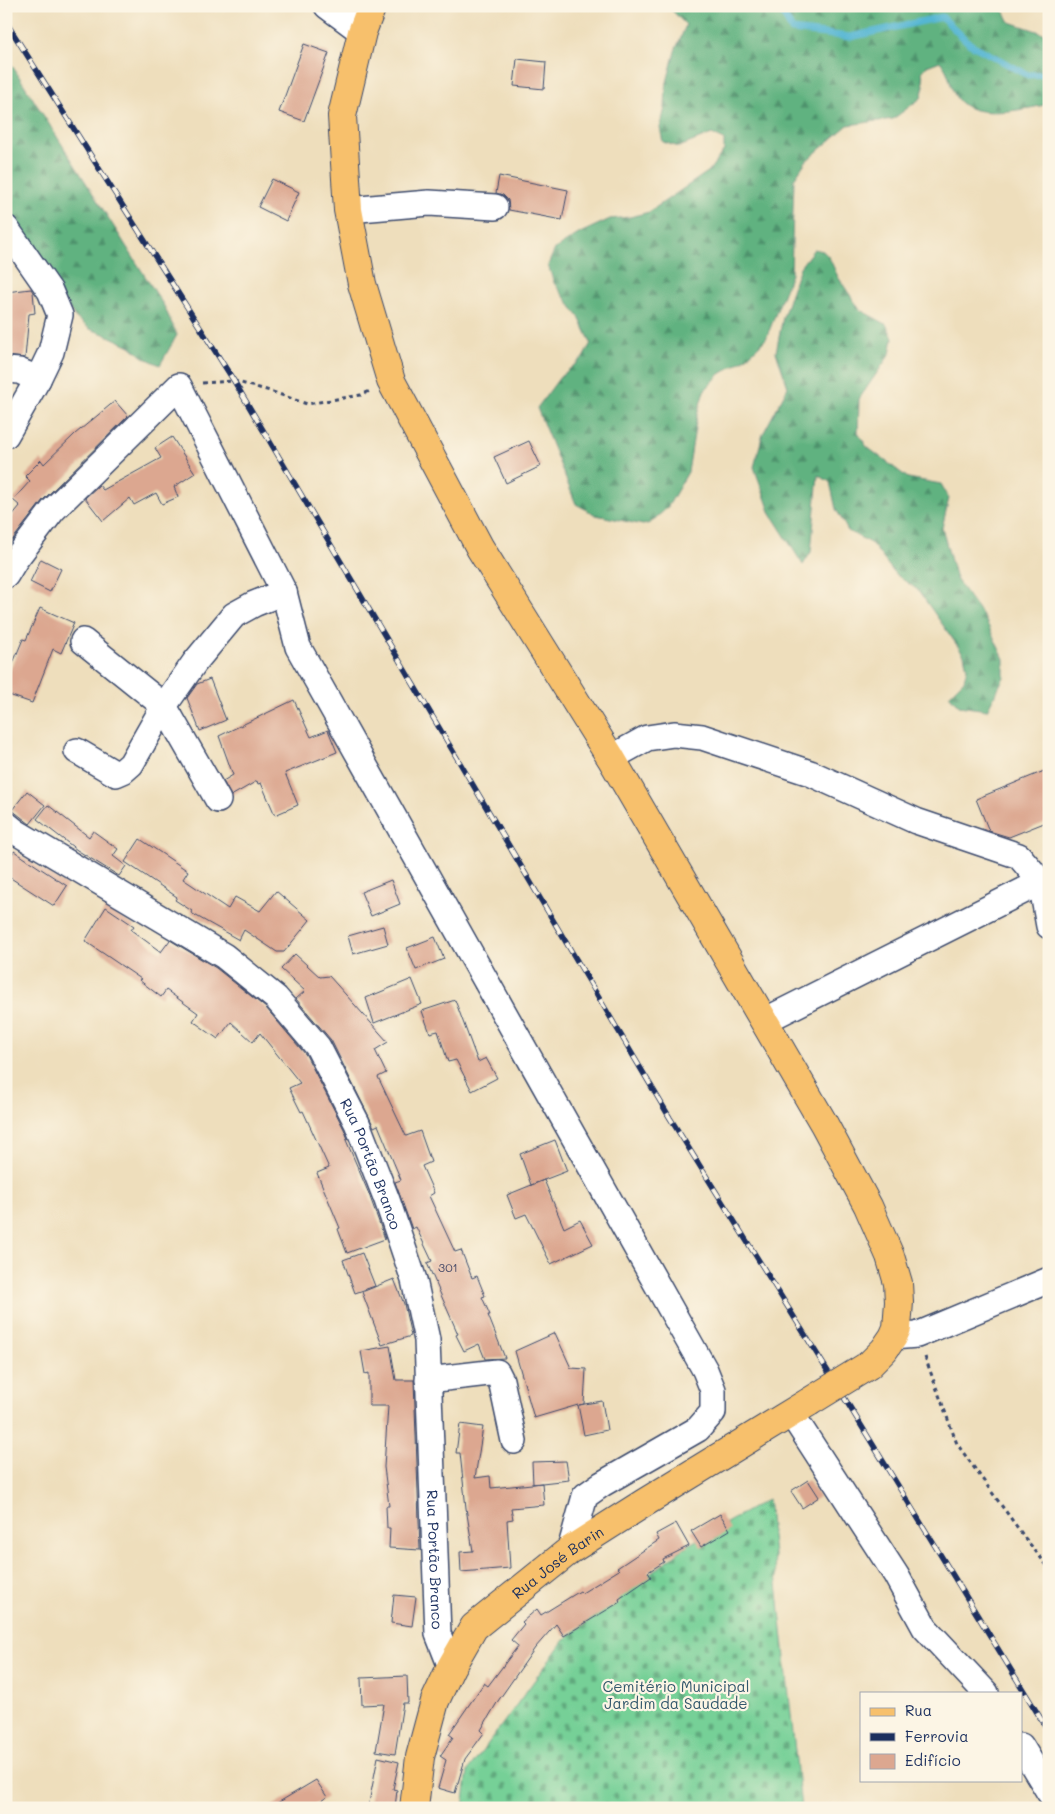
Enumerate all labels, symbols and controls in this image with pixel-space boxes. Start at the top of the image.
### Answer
street label: Rua Portão Branco [336,1095,406,1232]
house number: 301 [438,1259,458,1275]
street label: Rua Portão Branco [423,1490,448,1630]
street label: Rua José Barin [508,1521,607,1603]
park label: Cemitério Municipal Jardim da Saudade [602,1676,750,1713]
legend [860,1692,1022,1782]
text: Rua [905,1700,932,1720]
text: Ferrovia [905,1726,969,1746]
text: Edifício [905,1750,961,1770]

